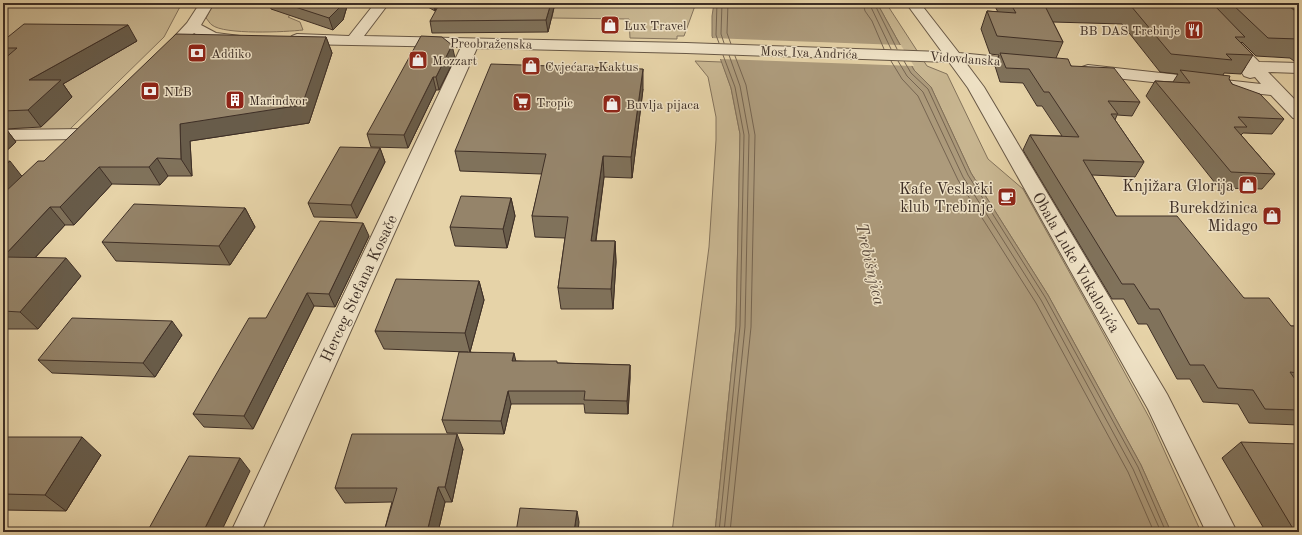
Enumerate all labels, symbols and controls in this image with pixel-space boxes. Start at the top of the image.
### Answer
shop icon: Lux Travel [599,14,621,36]
restaurant icon: BB DAS Trebinje [1183,19,1205,41]
place label: Lux Travel [624,20,687,33]
place label: BB DAS Trebinje [1080,25,1180,38]
street label: Preobraženska [450,37,533,52]
bank icon: Addiko [186,42,208,64]
street label: Most Iva Andrića [760,45,858,62]
place label: Addiko [211,48,251,61]
shop icon: Mozzart [407,49,429,71]
street label: Vidovdanska [929,51,1001,68]
place label: Mozzart [432,55,478,68]
shop icon: Cvjećara Kaktus [520,55,542,77]
place label: Cvjećara Kaktus [545,61,639,74]
bank icon: NLB [139,80,161,102]
place label: NLB [164,86,192,99]
building icon: Marindvor [224,89,246,111]
supermarket icon: Tropic [511,91,533,113]
shop icon: Buvlja pijaca [601,93,623,115]
place label: Marindvor [249,95,308,108]
place label: Tropic [536,97,573,110]
place label: Buvlja pijaca [626,99,700,112]
shop icon: Knjižara Glorija [1237,174,1259,196]
place label: Knjižara Glorija [1122,179,1234,195]
place label: Kafe Veslački klub Trebinje [899,182,993,216]
cafe icon: Kafe Veslački klub Trebinje [996,186,1018,208]
street label: Obala Luke Vukalovića [1029,190,1122,336]
place label: Burekdžinica Midago [1169,201,1258,235]
shop icon: Burekdžinica Midago [1261,205,1283,227]
street label: Herceg Stefana Kosače [319,213,401,365]
water label: Trebišnjica [852,221,887,307]

